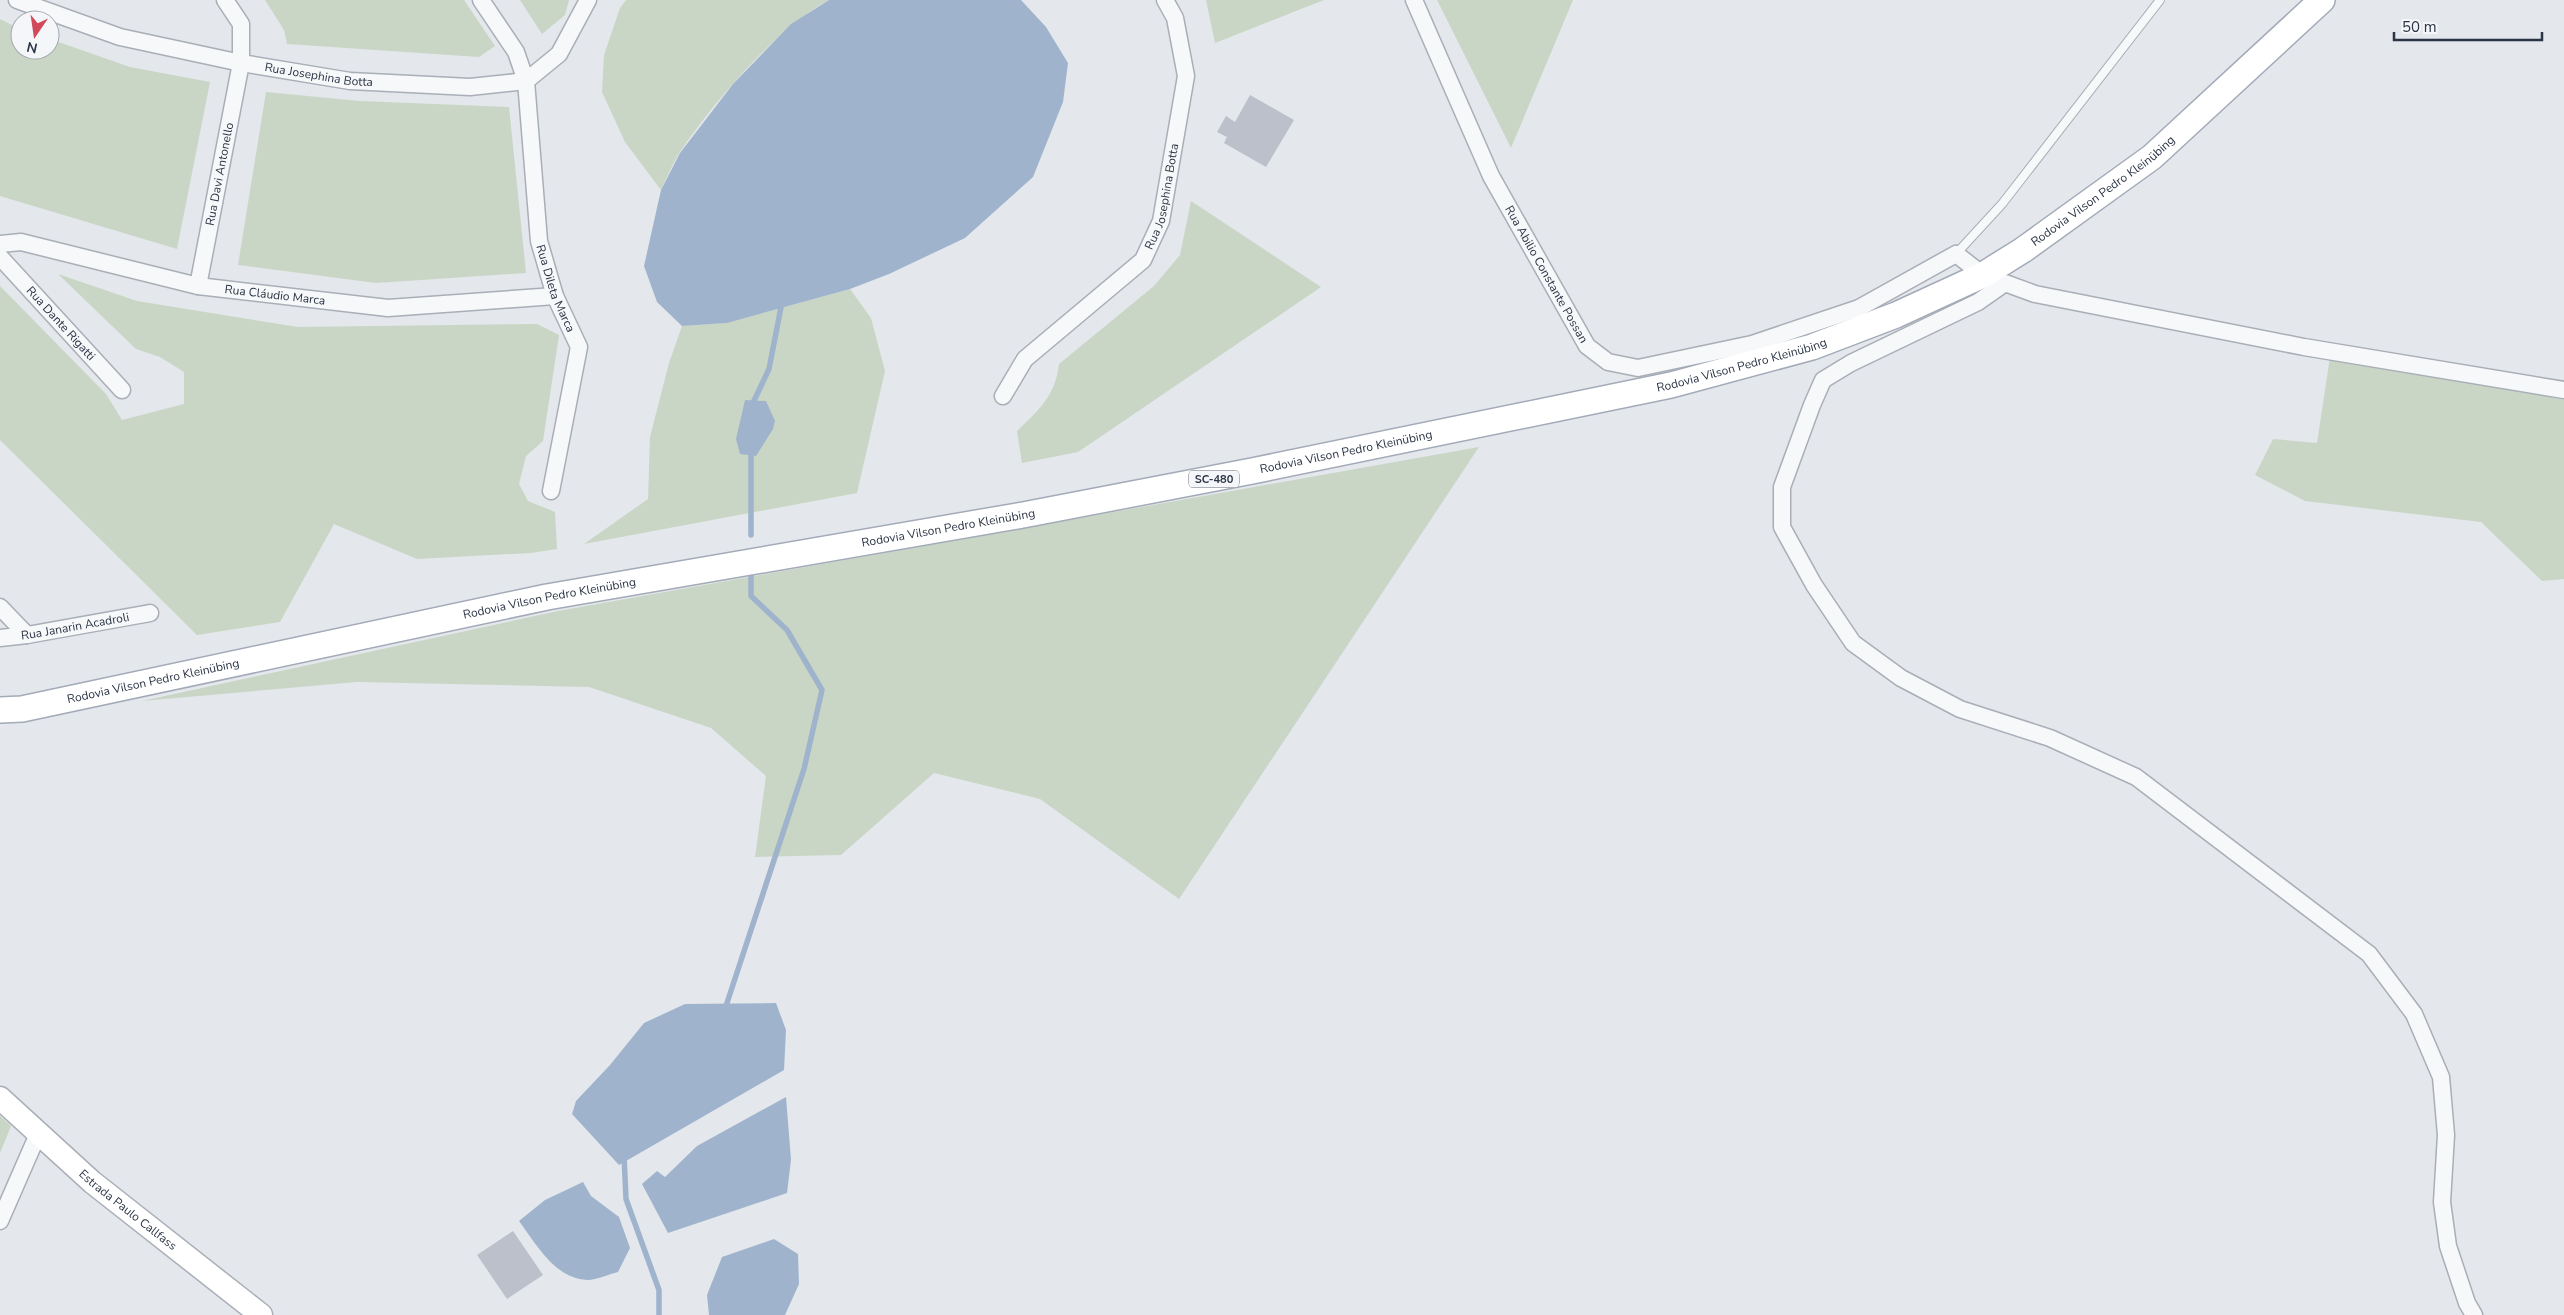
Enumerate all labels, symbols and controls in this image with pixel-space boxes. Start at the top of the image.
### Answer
north arrow [10,10,60,60]
scale bar [2394,10,2542,42]
text: 50 m [2402,17,2437,37]
text: N [25,37,39,58]
street label: Rua Josephina Botta [264,59,373,90]
street label: Rua Davi Antonello [202,121,237,227]
street label: Rodovia Vilson Pedro Kleinübing [2028,132,2178,250]
street label: Rua Josephina Botta [1141,142,1182,252]
street label: Rua Abilio Constante Possan [1501,203,1592,346]
street label: Rua Dileta Marca [532,243,579,335]
street label: Rua Cláudio Marca [224,281,326,309]
street label: Rua Dante Rigatti [23,283,99,364]
street label: Rodovia Vilson Pedro Kleinübing [1655,334,1829,396]
street label: Rodovia Vilson Pedro Kleinübing [1258,426,1434,477]
road number: SC-480 [1189,470,1239,488]
street label: Rodovia Vilson Pedro Kleinübing [860,505,1036,551]
street label: Rodovia Vilson Pedro Kleinübing [461,574,637,623]
street label: Rua Janarin Acadroli [20,609,130,644]
street label: Rodovia Vilson Pedro Kleinübing [65,655,241,707]
street label: Estrada Paulo Callfass [76,1166,180,1254]

